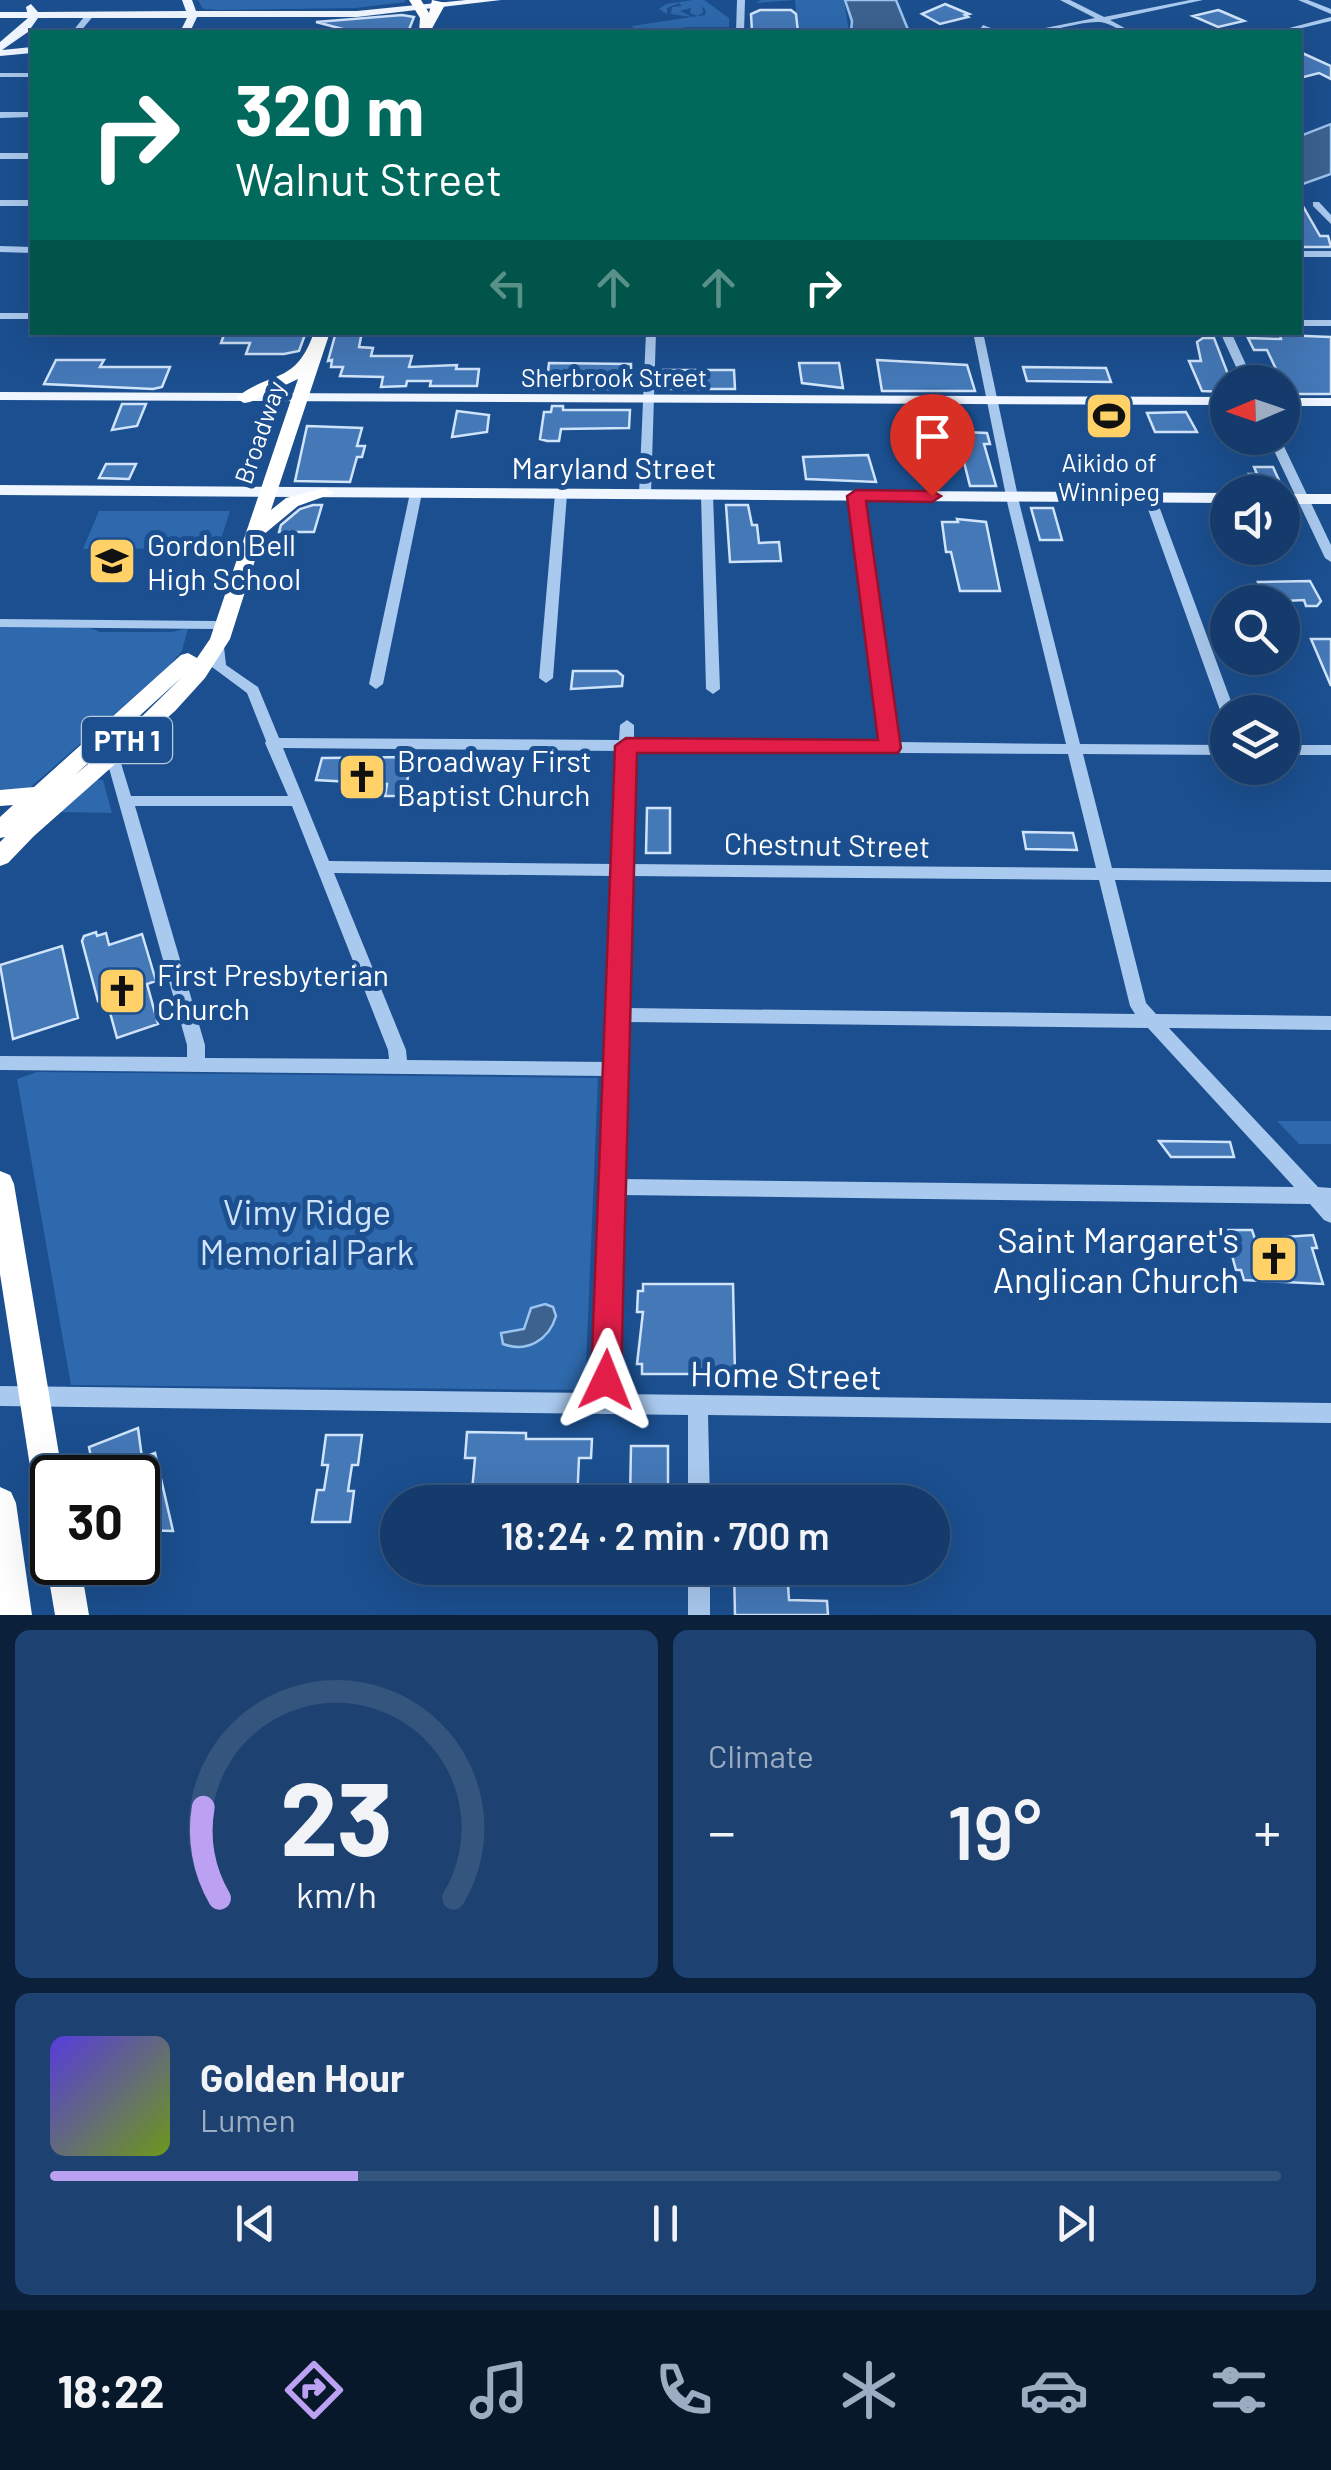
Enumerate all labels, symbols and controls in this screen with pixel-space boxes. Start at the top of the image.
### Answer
text: 320 m [235,66,424,150]
icon: right [70,70,200,200]
text: Walnut Street [235,151,502,205]
icon: left [481,260,536,315]
icon: ahead [586,260,641,315]
icon: ahead [691,260,746,315]
icon: right [796,260,851,315]
street label: Sherbrook Street [521,362,707,392]
north arrow [1210,365,1300,455]
map controls [1210,365,1300,785]
street label: Broadway [227,377,291,487]
sports icon: Aikido of Winnipeg [1083,390,1135,442]
pin [890,394,975,497]
icon: arrive [905,409,960,464]
place label: Aikido of Winnipeg [1058,447,1160,506]
street label: Maryland Street [512,449,716,485]
button: sound [1210,475,1300,565]
place label: Gordon Bell High School [147,526,301,596]
school or university icon: Gordon Bell High School [86,535,138,587]
button: search [1210,585,1300,675]
button: layers [1210,695,1300,785]
road number: PTH 1 [82,717,172,763]
place label: Broadway First Baptist Church [397,742,592,812]
church icon: Broadway First Baptist Church [336,751,388,803]
street label: Chestnut Street [724,824,930,864]
place label: First Presbyterian Church [157,956,389,1026]
church icon: First Presbyterian Church [96,965,148,1017]
park label: Vimy Ridge Memorial Park [200,1190,414,1272]
place label: Saint Margaret's Anglican Church [993,1218,1239,1300]
church icon: Saint Margaret's Anglican Church [1248,1233,1300,1285]
position arrow [554,1328,658,1432]
street label: Home Street [690,1351,882,1397]
speed limit sign: 30 [30,1455,160,1585]
text: 18:24 · 2 min · 700 m [500,1512,830,1558]
text: Climate [708,1736,814,1774]
text: 23 [280,1752,393,1877]
text: 19° [947,1785,1042,1875]
text: − [708,1797,736,1863]
text: + [1253,1797,1281,1863]
text: km/h [296,1872,377,1915]
text: Golden Hour [200,2054,405,2100]
text: Lumen [200,2100,296,2138]
icon: previous [228,2196,283,2251]
icon: pause [638,2196,693,2251]
icon: next [1048,2196,1103,2251]
icon: directions [279,2355,349,2425]
icon: music [464,2355,534,2425]
icon: phone [649,2355,719,2425]
icon: climate [834,2355,904,2425]
icon: car [1019,2355,1089,2425]
icon: filters [1204,2355,1274,2425]
text: 18:22 [57,2363,164,2417]

